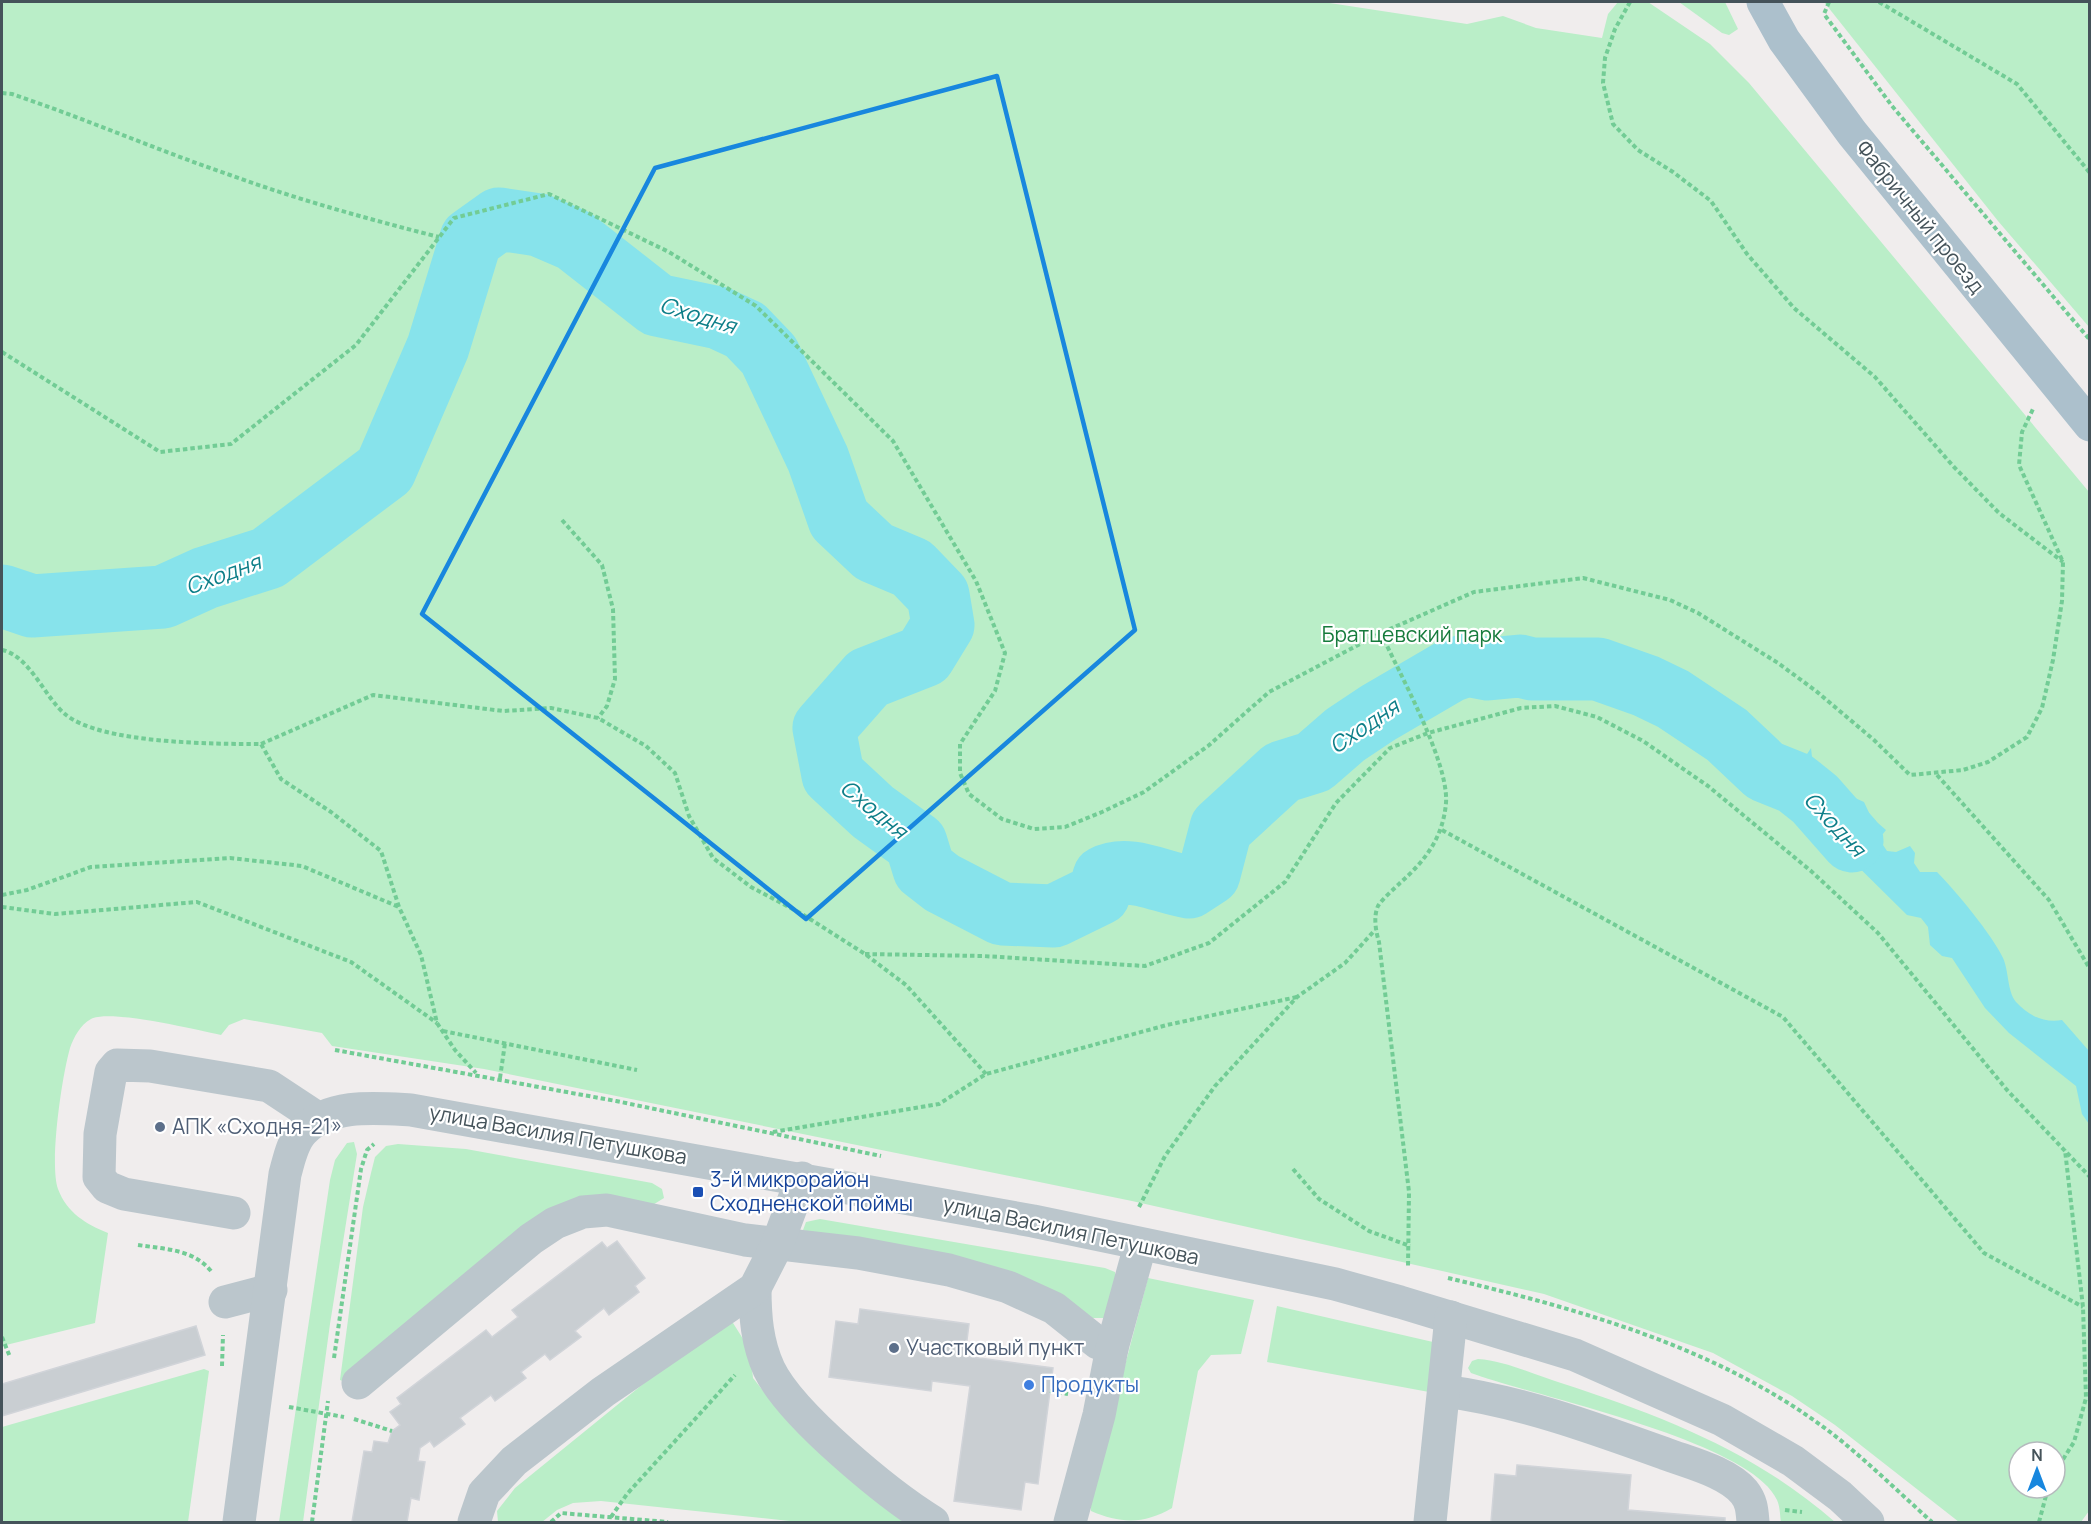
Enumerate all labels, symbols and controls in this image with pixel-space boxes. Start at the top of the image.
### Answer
street label: Фабричный проезд [1850,134,1991,299]
water label: Сходня [656,289,742,341]
water label: Сходня [181,546,267,601]
park label: Братцевский парк [1322,620,1503,648]
water label: Сходня [1323,691,1406,760]
water label: Сходня [834,773,915,846]
water label: Сходня [1797,785,1874,864]
street label: улица Василия Петушкова [427,1098,689,1170]
place label: АПК «Сходня-21» [172,1112,342,1140]
marker: АПК «Сходня-21» [153,1120,167,1134]
place label: 3-й микрорайон Сходненской поймы [710,1165,913,1217]
marker: 3-й микрорайон Сходненской поймы [691,1185,705,1199]
street label: улица Василия Петушкова [941,1189,1202,1271]
place label: Участковый пункт [906,1333,1085,1361]
marker: Участковый пункт [887,1341,901,1355]
place label: Продукты [1041,1370,1139,1398]
marker: Продукты [1022,1378,1036,1392]
north arrow [2007,1440,2067,1500]
text: N [2031,1444,2043,1466]

